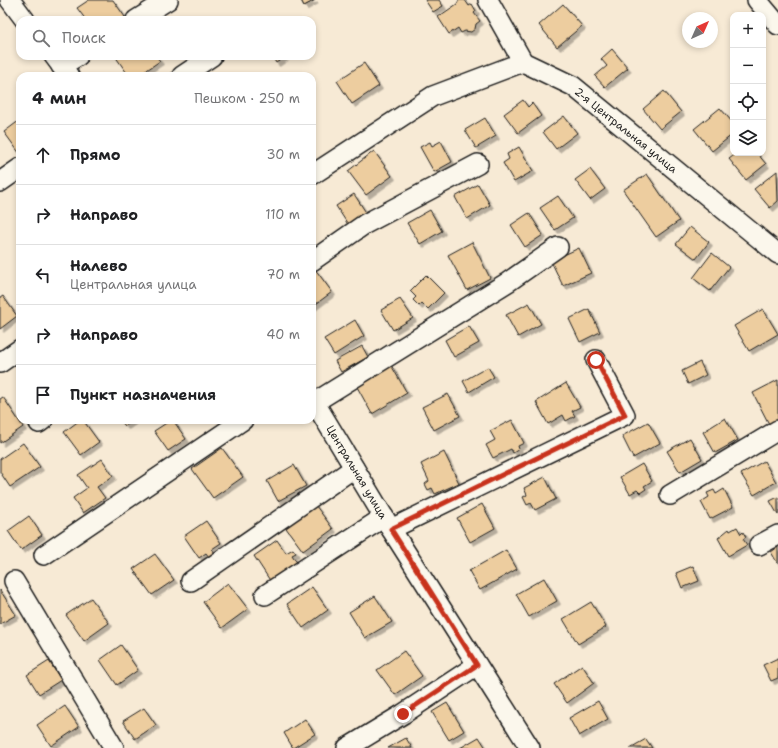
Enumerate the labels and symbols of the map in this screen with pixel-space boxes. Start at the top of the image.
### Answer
north arrow [682,12,718,48]
street label: 2-я Центральная улица [571,84,680,177]
route start [587,351,605,369]
street label: Центральная улица [323,423,391,522]
route end [394,705,412,723]

